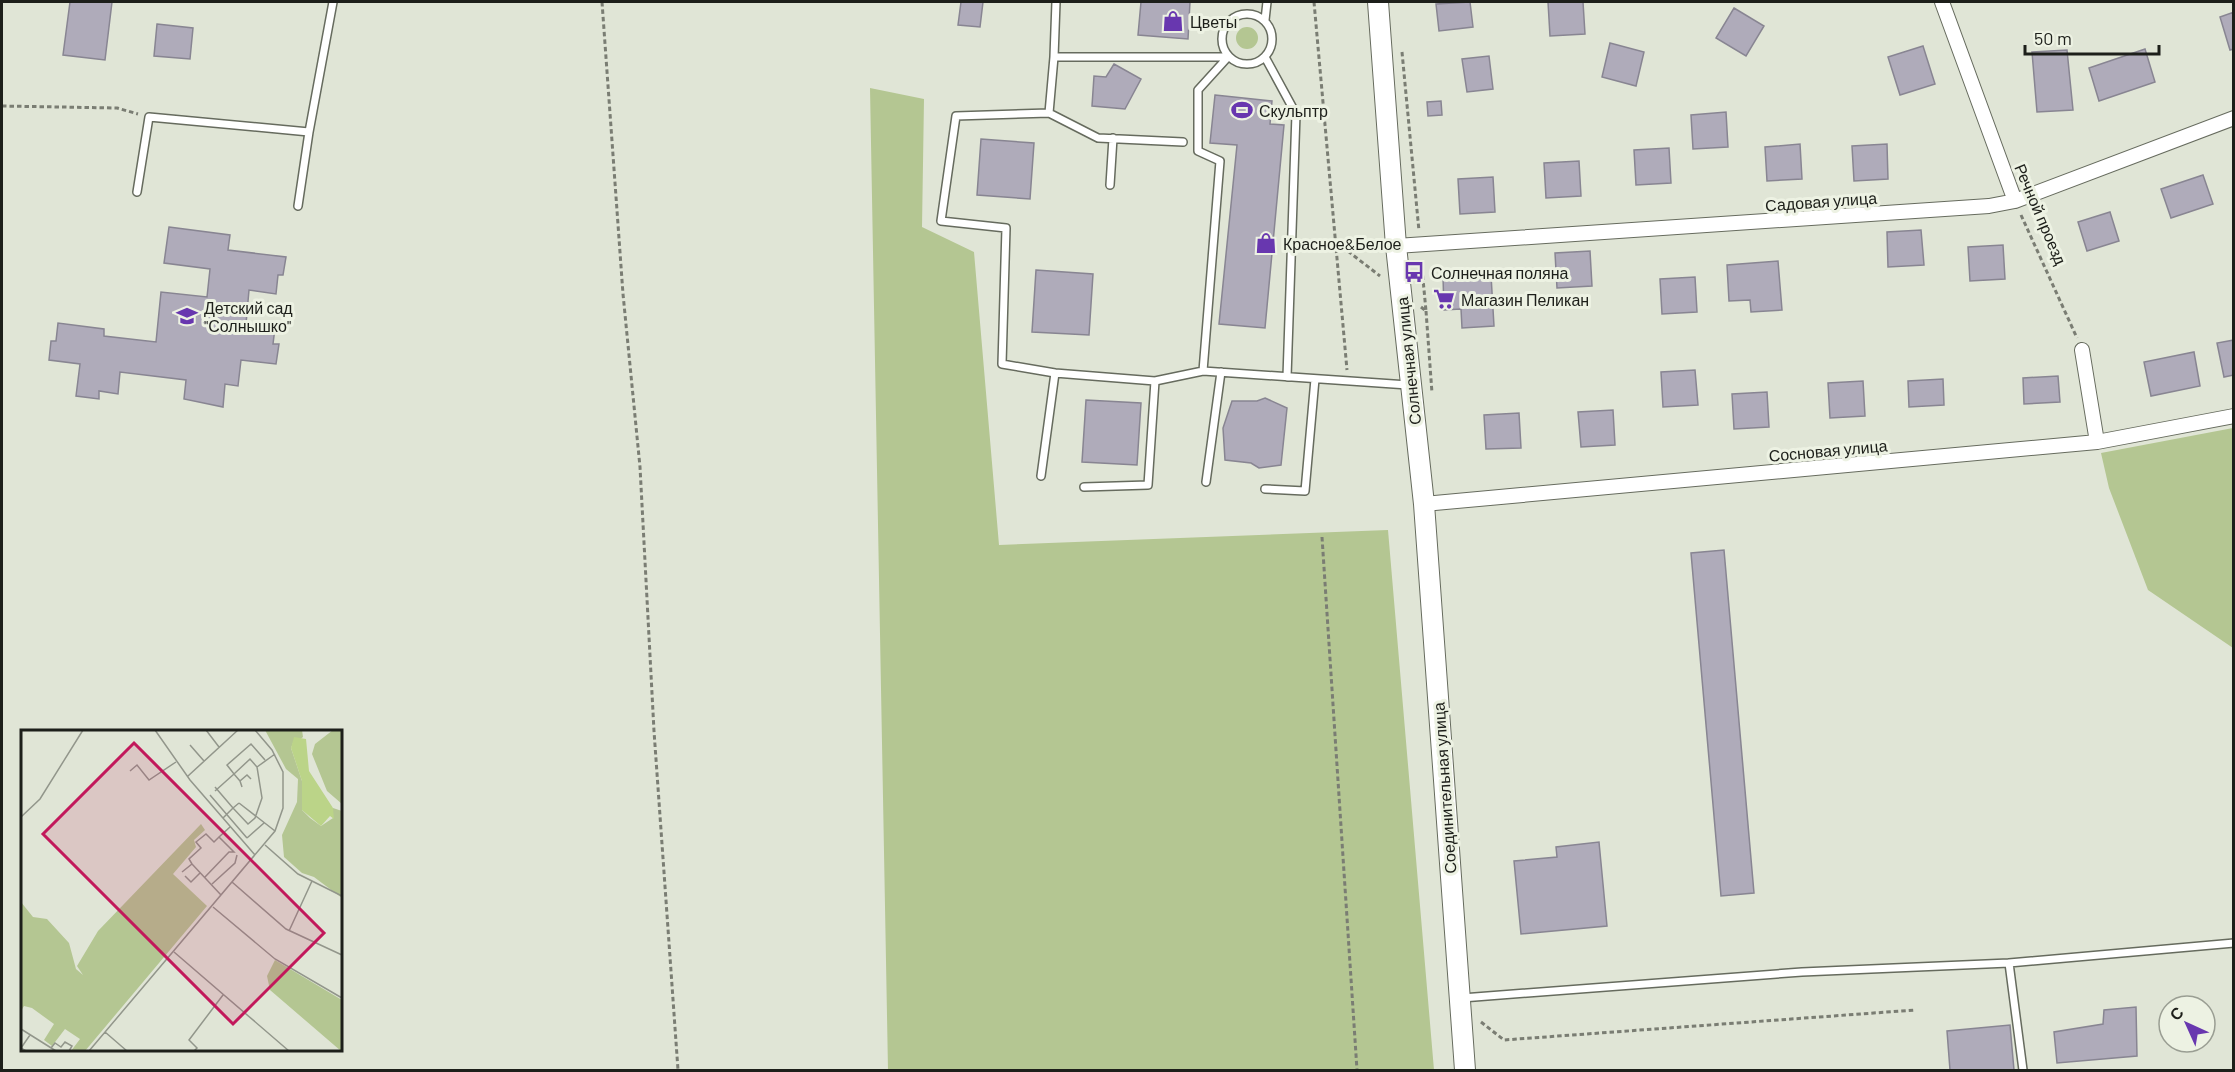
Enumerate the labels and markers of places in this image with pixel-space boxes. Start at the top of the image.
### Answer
shop icon: Цветы [1161,9,1185,33]
place label: Цветы [1190,12,1237,31]
sports icon: Скульптр [1230,98,1254,122]
place label: Скульптр [1259,101,1328,120]
shop icon: Красное&Белое [1254,231,1278,255]
place label: Красное&Белое [1283,234,1402,253]
bus stop icon: Солнечная поляна [1402,260,1426,284]
place label: Солнечная поляна [1431,263,1569,282]
supermarket icon: Магазин Пеликан [1432,287,1456,311]
place label: Магазин Пеликан [1461,290,1589,309]
place label: Детский сад "Солнышко" [204,298,293,335]
school or university icon: Детский сад "Солнышко" [175,304,199,328]

